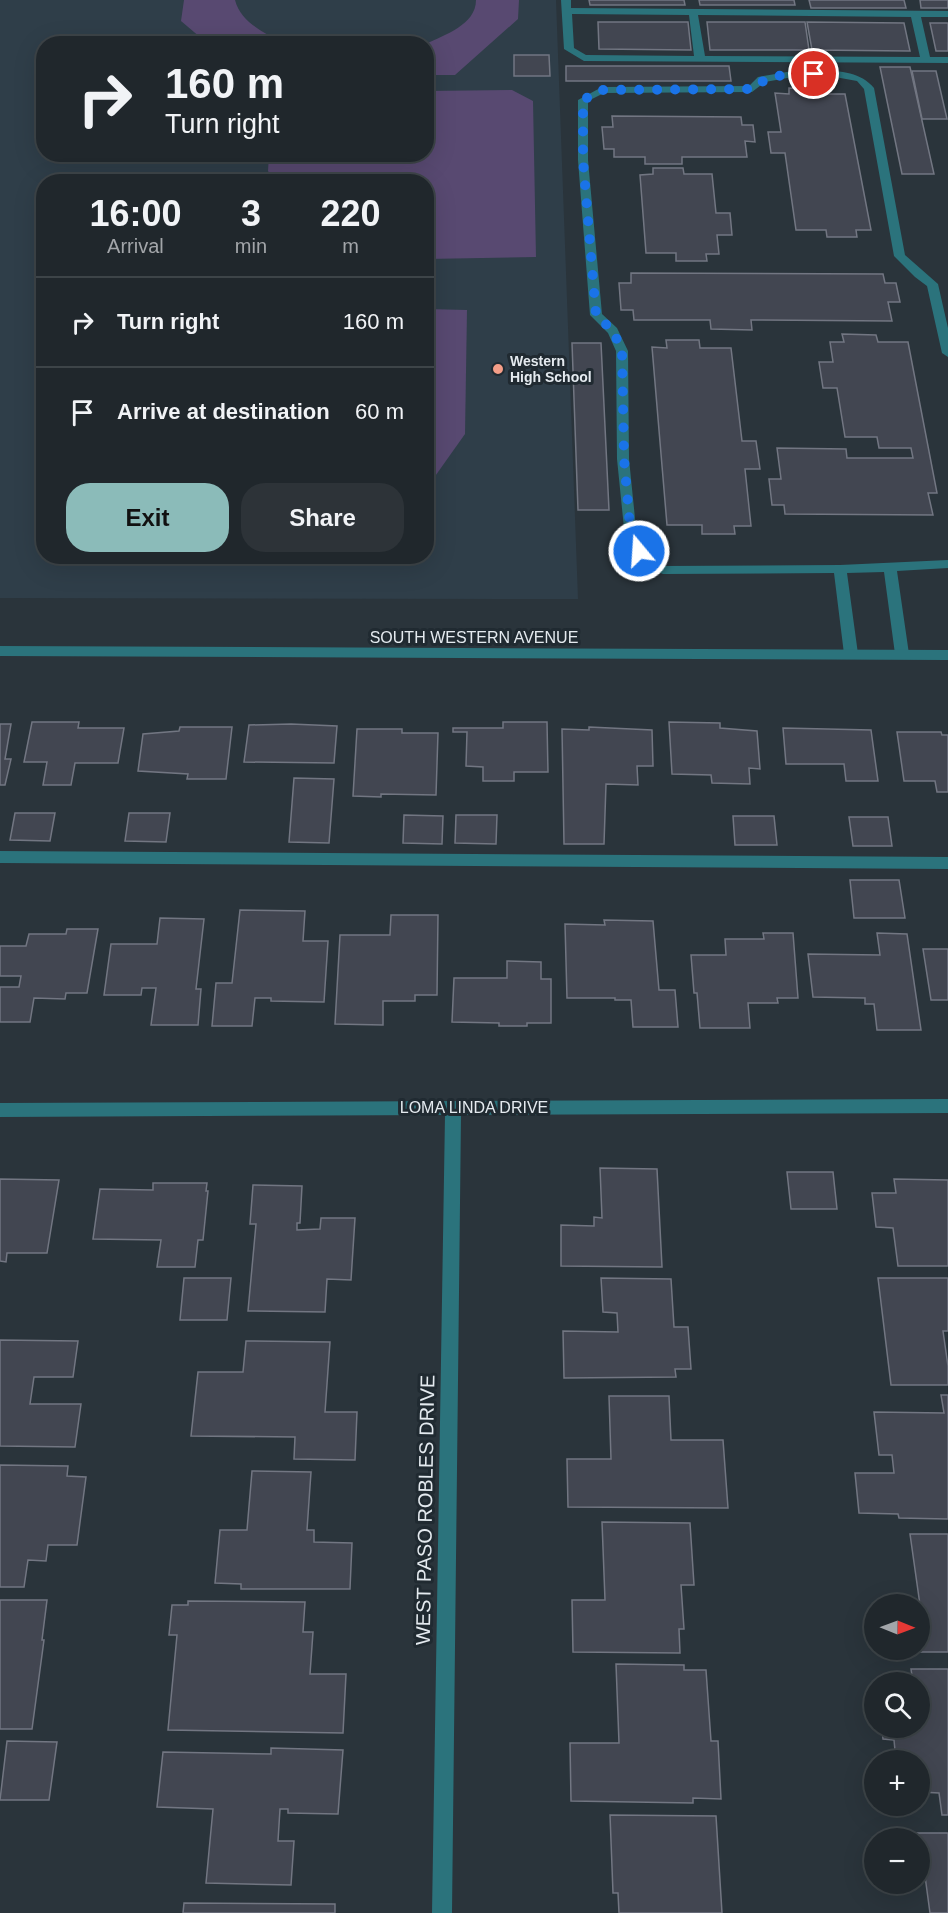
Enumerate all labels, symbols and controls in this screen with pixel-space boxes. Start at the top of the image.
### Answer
pin [788,48,839,99]
icon: arrive [797,57,830,90]
icon: right [66,60,144,138]
text: 160 m [165,60,284,107]
text: Turn right [165,109,280,139]
text: 16:00 [89,193,181,234]
text: 3 [241,193,261,234]
text: 220 [320,193,381,234]
text: Arrival [107,235,164,257]
text: min [235,235,267,257]
text: m [342,235,359,257]
icon: right [66,306,99,339]
text: Turn right [117,309,219,334]
text: 160 m [343,309,404,334]
place label: Western High School [510,353,592,385]
marker: Western High School [491,362,505,376]
icon: arrive [66,396,99,429]
text: Arrive at destination [117,399,330,424]
text: 60 m [355,399,404,424]
button: Exit [66,483,229,552]
button: Share [241,483,404,552]
position arrow [607,519,671,583]
street label: SOUTH WESTERN AVENUE [370,629,578,646]
street label: LOMA LINDA DRIVE [400,1099,548,1116]
street label: WEST PASO ROBLES DRIVE [412,1375,438,1645]
north arrow [864,1594,930,1660]
map controls [864,1594,930,1894]
button: search [864,1672,930,1738]
button: + [864,1750,930,1816]
button: − [864,1828,930,1894]

